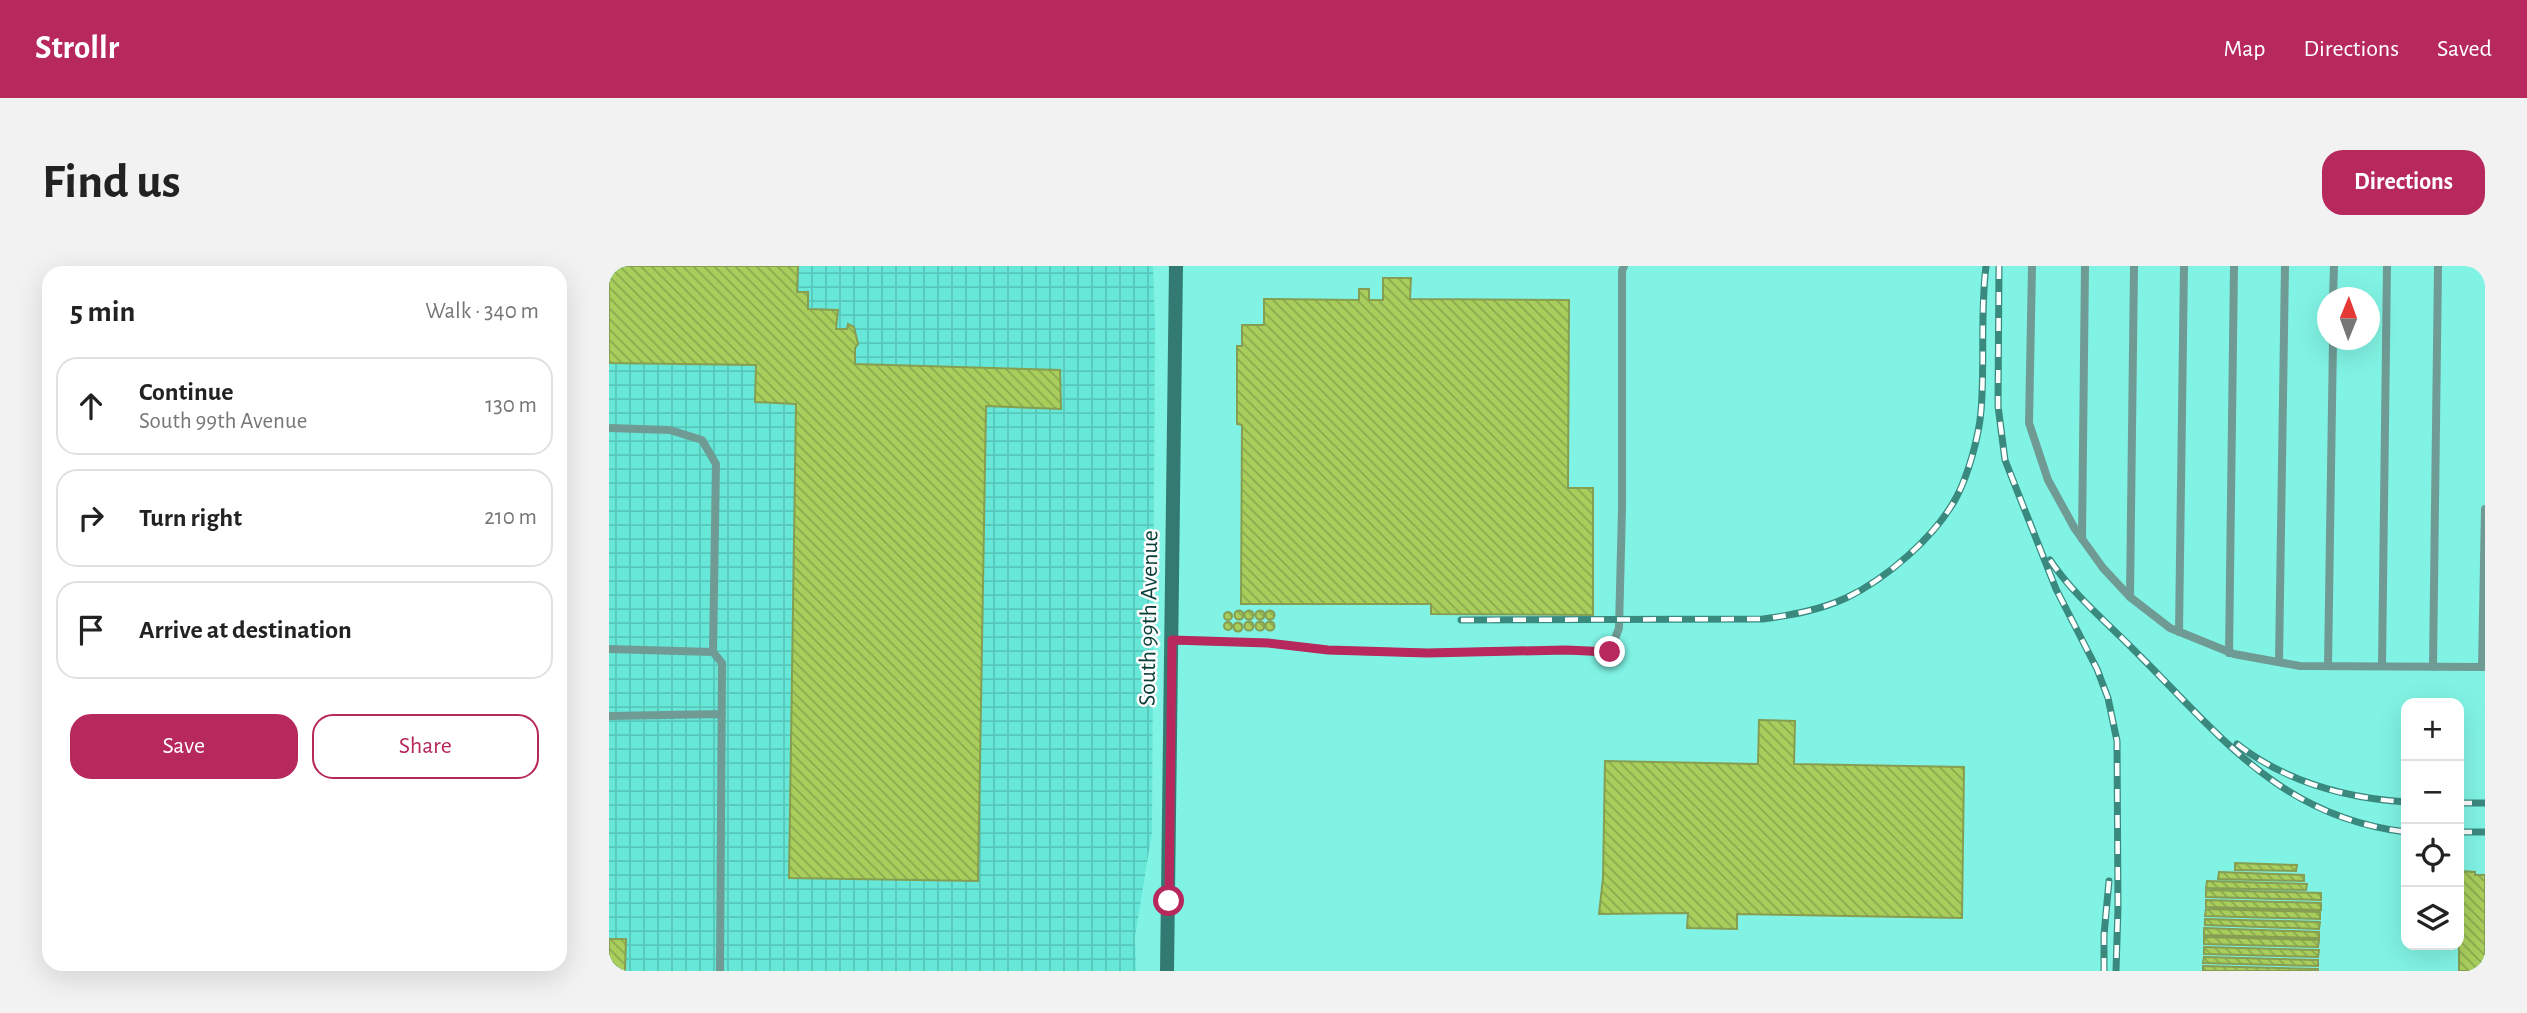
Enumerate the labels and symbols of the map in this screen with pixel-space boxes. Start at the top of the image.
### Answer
north arrow [2317,287,2380,350]
street label: South 99th Avenue [1135,530,1163,706]
route end [1594,636,1625,667]
route start [1153,885,1184,916]

